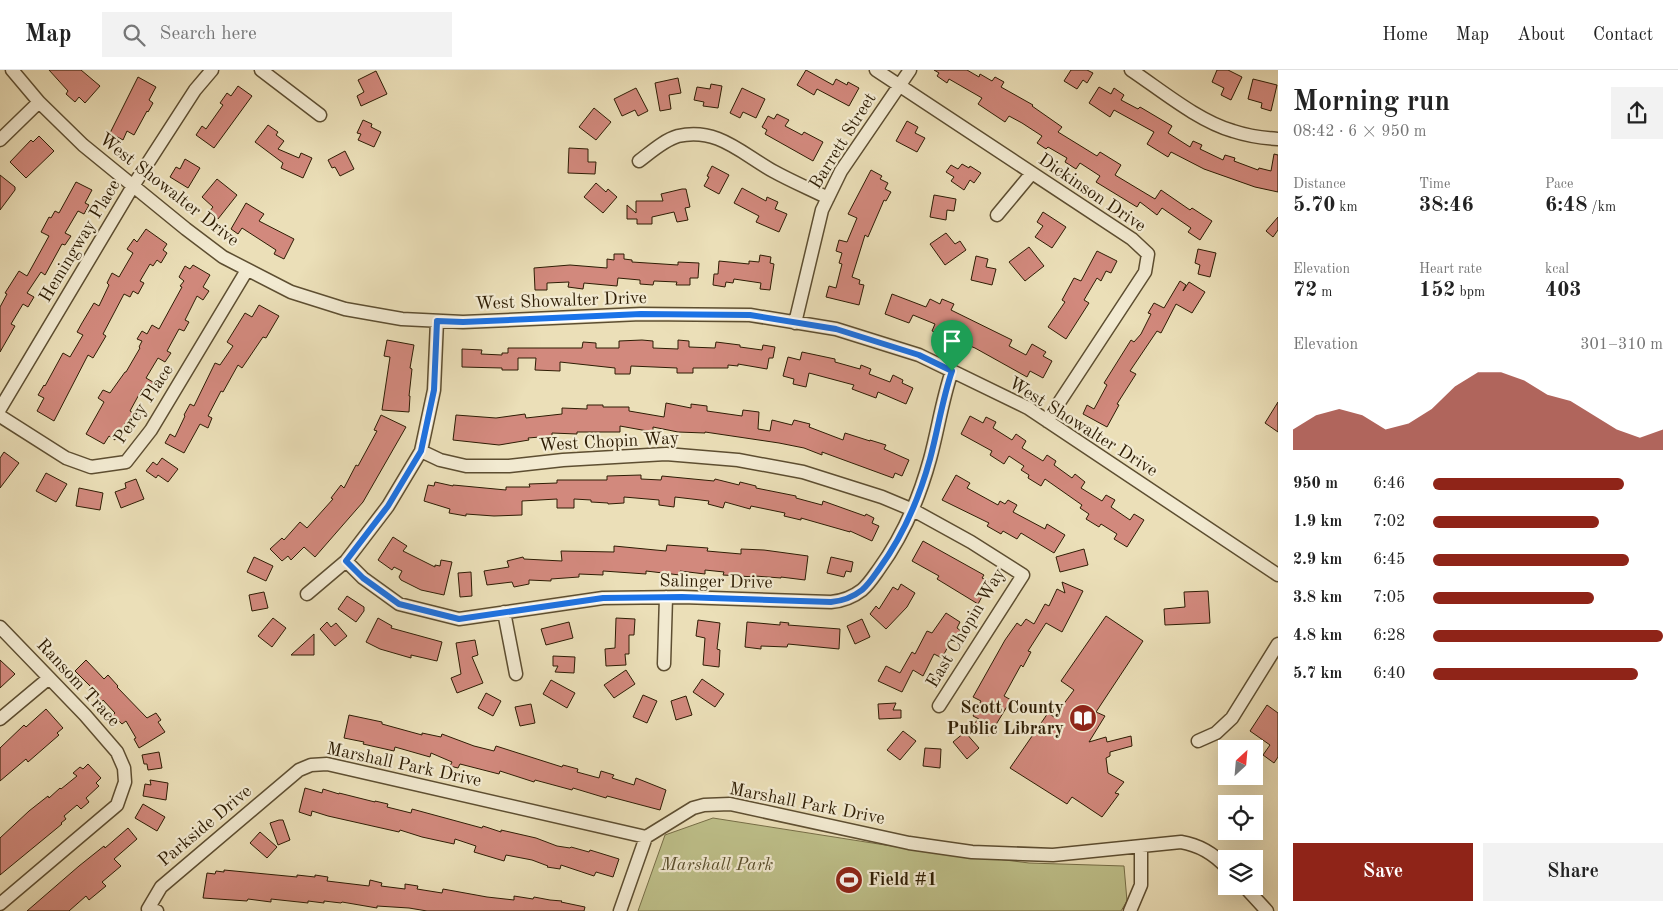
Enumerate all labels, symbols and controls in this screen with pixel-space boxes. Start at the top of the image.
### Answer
search box [102,12,452,57]
icon: search [120,21,148,49]
text: Map [25,23,72,47]
text: Search here [160,25,257,44]
text: Home [1382,26,1428,44]
text: Map [1456,26,1489,44]
text: About [1517,26,1565,44]
text: Contact [1593,26,1653,44]
button: share [1611,87,1663,139]
text: Morning run [1293,89,1450,117]
street label: Barrett Street [806,90,880,192]
text: 08:42 · 6 × 950 m [1293,124,1426,140]
street label: West Showalter Drive [96,130,242,250]
street label: Dickinson Drive [1035,150,1149,236]
street label: Hemingway Place [36,176,124,306]
text: Distance [1293,177,1346,191]
text: Time [1419,177,1450,191]
text: Pace [1545,177,1573,191]
text: 5.70 [1293,195,1335,216]
text: 38:46 [1419,195,1474,216]
text: 6:48 [1545,195,1587,216]
text: km [1335,200,1358,214]
text: /km [1587,200,1616,214]
text: Elevation [1293,262,1350,276]
text: Heart rate [1419,262,1482,276]
text: kcal [1545,262,1569,276]
text: 72 [1293,280,1317,301]
text: 152 [1419,280,1456,301]
text: 403 [1545,280,1582,301]
text: m [1317,285,1332,299]
text: bpm [1456,285,1485,299]
street label: West Showalter Drive [475,289,647,313]
pin [931,320,973,371]
icon: arrive [938,327,966,355]
text: Elevation [1293,337,1358,353]
text: 301–310 m [1580,337,1663,353]
street label: Percy Place [111,361,177,447]
street label: West Showalter Drive [1005,374,1161,480]
street label: West Chopin Way [538,429,680,455]
text: 950 m [1293,476,1338,492]
text: 6:46 [1373,476,1405,492]
text: 1.9 km [1293,514,1342,530]
text: 7:02 [1373,514,1405,530]
text: 2.9 km [1293,552,1342,568]
text: 6:45 [1373,552,1405,568]
street label: East Chopin Way [923,565,1009,691]
street label: Salinger Drive [659,572,773,592]
text: 3.8 km [1293,590,1342,606]
text: 7:05 [1373,590,1405,606]
text: 4.8 km [1293,628,1342,644]
text: 6:28 [1373,628,1405,644]
street label: Ransom Trace [33,636,123,730]
text: 5.7 km [1293,666,1342,682]
text: 6:40 [1373,666,1405,682]
place label: Scott County Public Library [947,699,1064,738]
library icon: Scott County Public Library [1068,703,1098,733]
street label: Marshall Park Drive [325,740,483,790]
north arrow [1218,740,1262,785]
map controls [1218,740,1263,895]
street label: Marshall Park Drive [728,780,886,828]
street label: Parkside Drive [155,782,255,870]
button: locate [1218,795,1263,840]
button: Save [1293,843,1473,901]
button: Share [1483,843,1663,901]
button: layers [1218,850,1263,895]
park label: Marshall Park [660,856,773,874]
sports icon: Field #1 [834,865,864,895]
place label: Field #1 [868,871,937,889]

